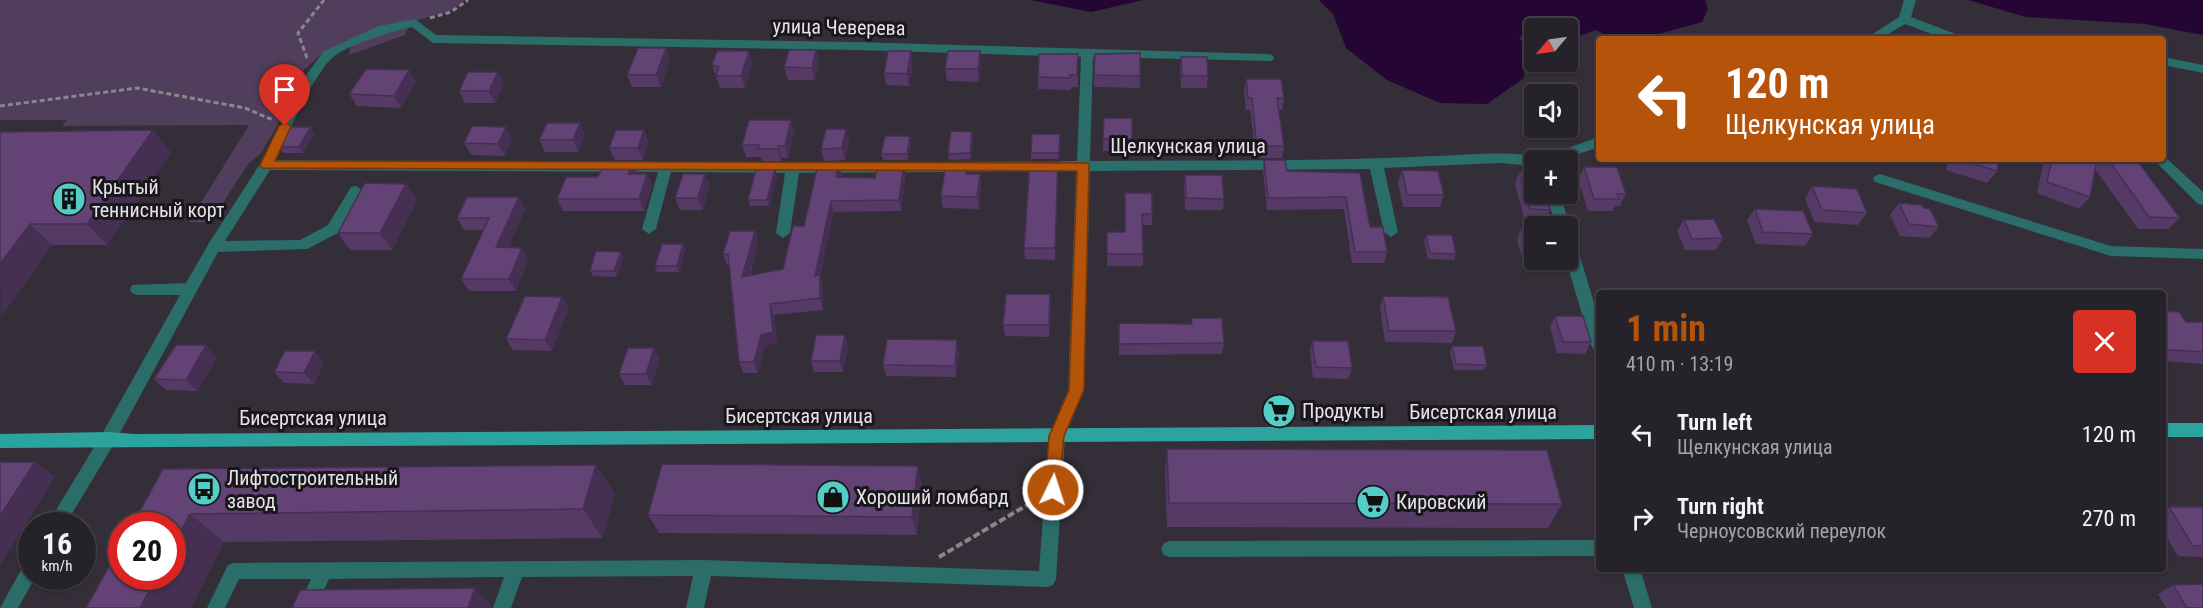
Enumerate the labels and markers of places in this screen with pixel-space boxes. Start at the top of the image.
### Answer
pin [259,64,310,126]
place label: Крытый теннисный корт [92,175,224,222]
building icon: Крытый теннисный корт [51,181,87,217]
supermarket icon: Продукты [1261,393,1297,429]
place label: Продукты [1302,399,1384,423]
place label: Лифтостроительный завод [227,466,398,513]
bus stop icon: Лифтостроительный завод [186,471,222,507]
shop icon: Хороший ломбард [815,479,851,515]
supermarket icon: Кировский [1355,484,1391,520]
place label: Хороший ломбард [856,485,1009,509]
place label: Кировский [1396,490,1486,514]

